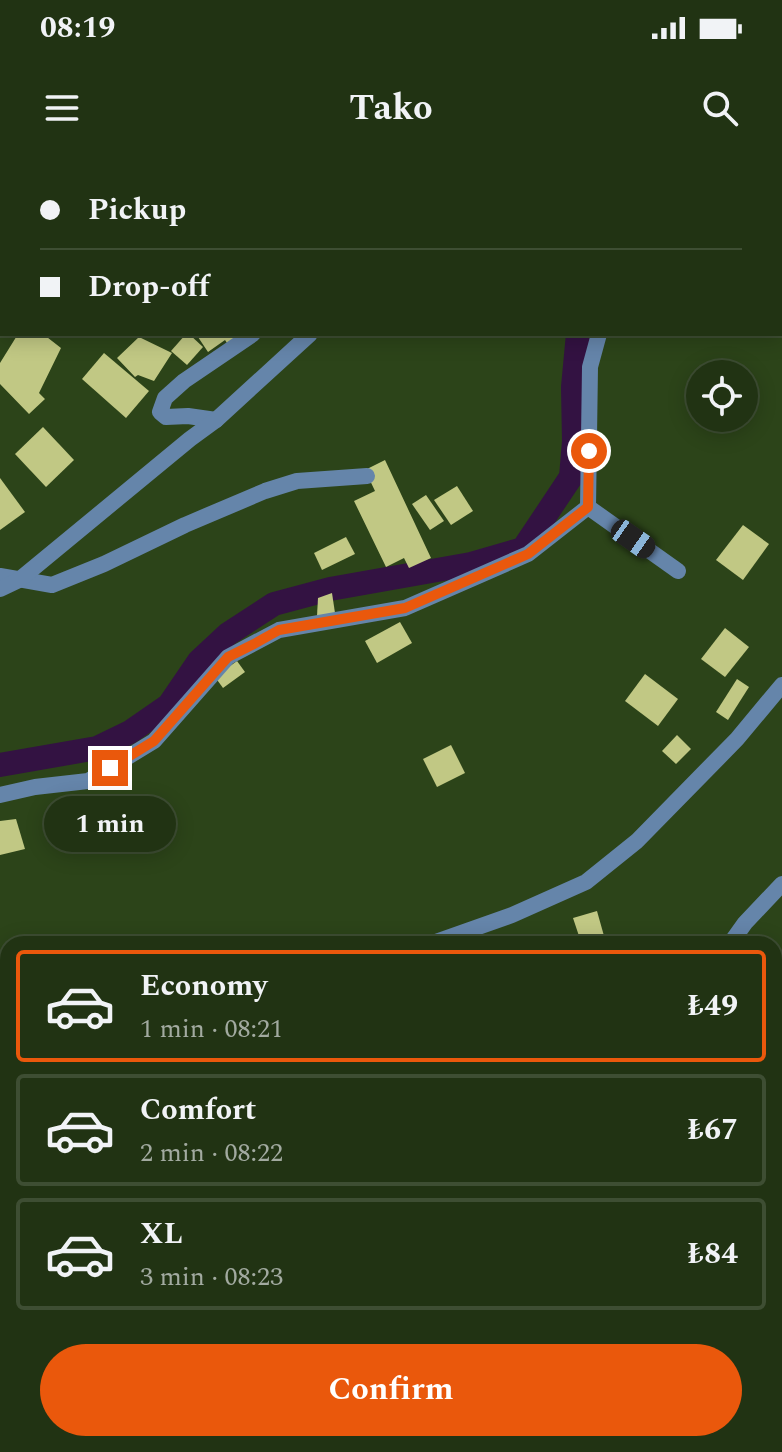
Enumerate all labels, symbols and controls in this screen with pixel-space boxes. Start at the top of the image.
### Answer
text: 08:19 [40,5,115,51]
text: Tako [349,81,433,136]
icon: menu [40,86,84,130]
icon: search [698,86,742,130]
text: Pickup [88,187,186,233]
text: Drop-off [88,264,209,310]
map controls [686,360,758,432]
button: locate [686,360,758,432]
route start [571,433,607,469]
car [606,515,660,563]
route end [92,750,128,786]
callout: 1 min [44,796,176,852]
text: 1 min [75,804,145,844]
text: Economy [140,963,267,1009]
icon: car [44,970,116,1042]
text: ₺49 [688,983,738,1029]
text: 1 min · 08:21 [140,1009,283,1049]
text: Comfort [140,1087,256,1133]
icon: car [44,1094,116,1166]
text: ₺67 [688,1107,738,1153]
text: 2 min · 08:22 [140,1133,283,1173]
text: XL [140,1211,183,1257]
icon: car [44,1218,116,1290]
text: ₺84 [688,1231,738,1277]
text: 3 min · 08:23 [140,1257,283,1297]
button: Confirm [40,1344,742,1436]

